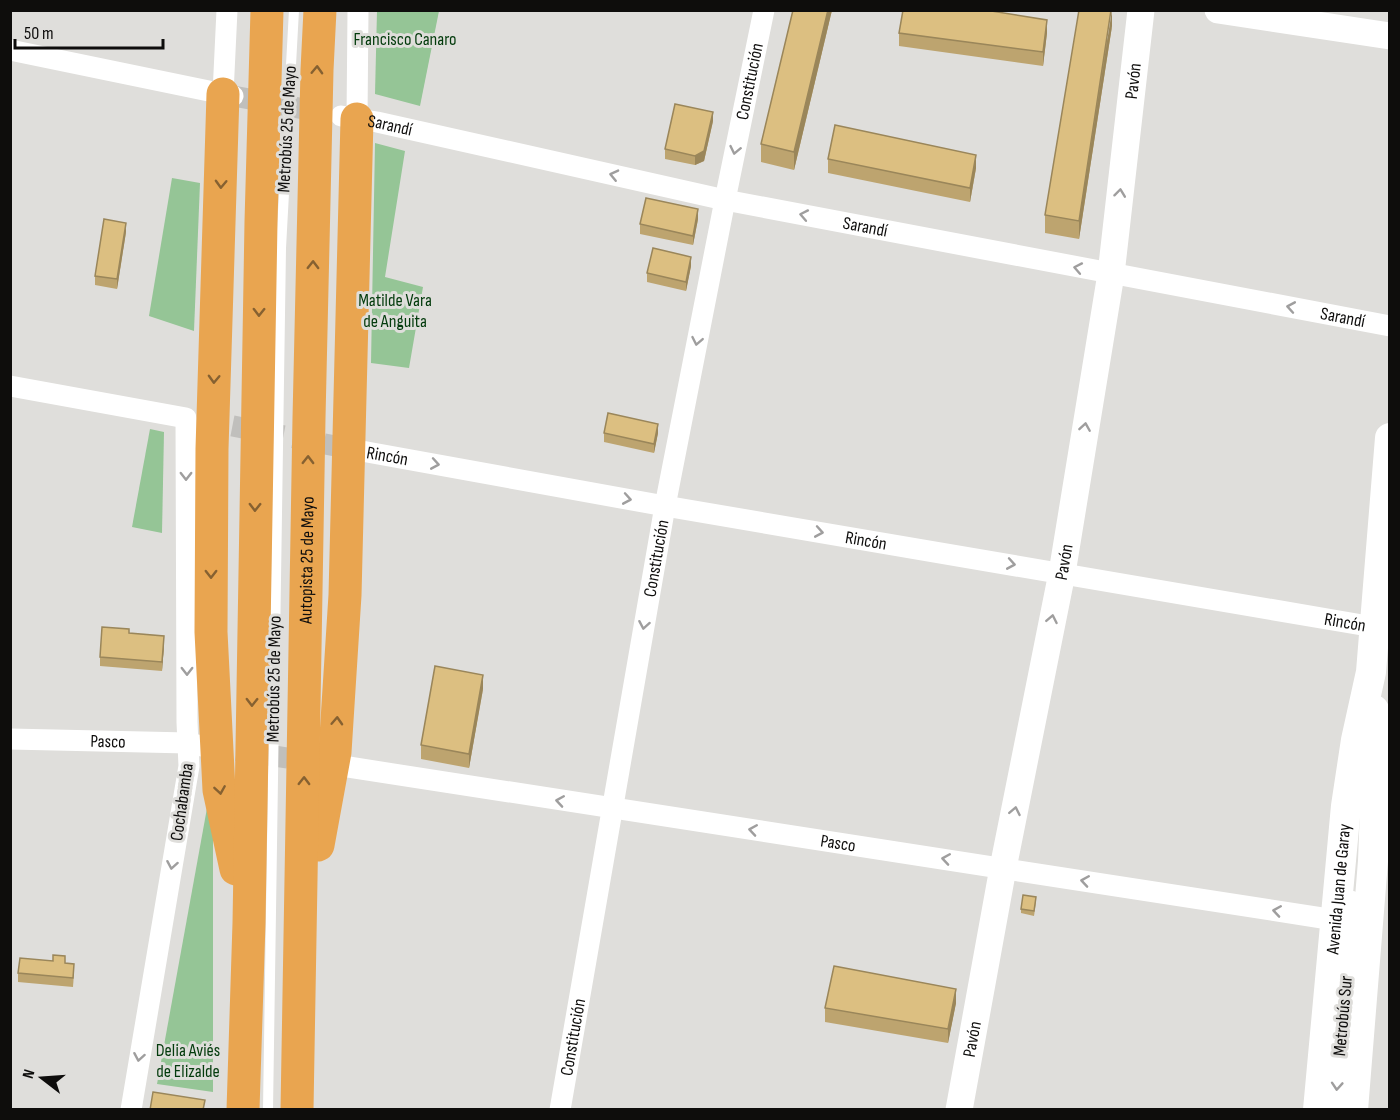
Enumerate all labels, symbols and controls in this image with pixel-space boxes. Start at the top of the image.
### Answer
scale bar [15,12,164,50]
text: 50 m [24,23,54,44]
park label: Francisco Canaro [353,29,457,50]
street label: Constitución [731,41,767,122]
street label: Pavón [1120,62,1145,100]
street label: Metrobús 25 de Mayo [273,65,301,193]
one-way arrow [310,65,323,74]
street label: Sarandí [366,110,415,140]
one-way arrow [729,145,742,155]
one-way arrow [609,169,619,182]
one-way arrow [214,180,227,189]
one-way arrow [1113,188,1126,197]
one-way arrow [800,209,810,222]
street label: Sarandí [841,212,890,241]
one-way arrow [307,260,319,269]
one-way arrow [1074,262,1084,275]
park label: Matilde Vara de Anguita [358,290,432,332]
one-way arrow [1286,302,1295,314]
street label: Sarandí [1319,303,1368,332]
one-way arrow [253,308,265,317]
one-way arrow [691,336,704,346]
one-way arrow [208,375,221,384]
one-way arrow [1079,422,1091,432]
street label: Rincón [365,442,410,470]
one-way arrow [302,455,314,464]
one-way arrow [429,457,439,470]
one-way arrow [180,472,192,481]
one-way arrow [621,492,631,505]
street label: Autopista 25 de Mayo [295,496,318,625]
one-way arrow [249,503,261,512]
street label: Constitución [639,518,673,598]
one-way arrow [813,525,823,538]
street label: Rincón [844,526,888,554]
street label: Pavón [1050,542,1077,582]
one-way arrow [1006,558,1016,570]
one-way arrow [205,570,218,579]
street label: Rincón [1323,608,1367,636]
street label: Metrobús 25 de Mayo [262,615,286,743]
one-way arrow [1045,615,1058,625]
one-way arrow [638,620,651,630]
one-way arrow [181,667,193,676]
one-way arrow [246,698,258,707]
one-way arrow [331,717,344,726]
street label: Pasco [90,730,126,752]
street label: Cochabamba [166,762,198,842]
one-way arrow [298,776,310,785]
one-way arrow [213,785,225,794]
one-way arrow [555,795,565,807]
one-way arrow [1008,806,1021,816]
street label: Avenida Juan de Garay [1322,823,1355,956]
one-way arrow [748,825,757,837]
street label: Pasco [819,830,857,856]
one-way arrow [941,854,950,866]
one-way arrow [166,860,179,870]
one-way arrow [1080,875,1089,887]
one-way arrow [1273,906,1282,918]
street label: Metrobús Sur [1329,975,1357,1057]
street label: Constitución [556,997,590,1077]
street label: Pavón [958,1019,985,1059]
park label: Delia Aviés de Elizalde [156,1040,220,1082]
north arrow [12,1048,72,1108]
one-way arrow [134,1052,146,1062]
text: N [19,1067,39,1081]
one-way arrow [1331,1081,1344,1090]

